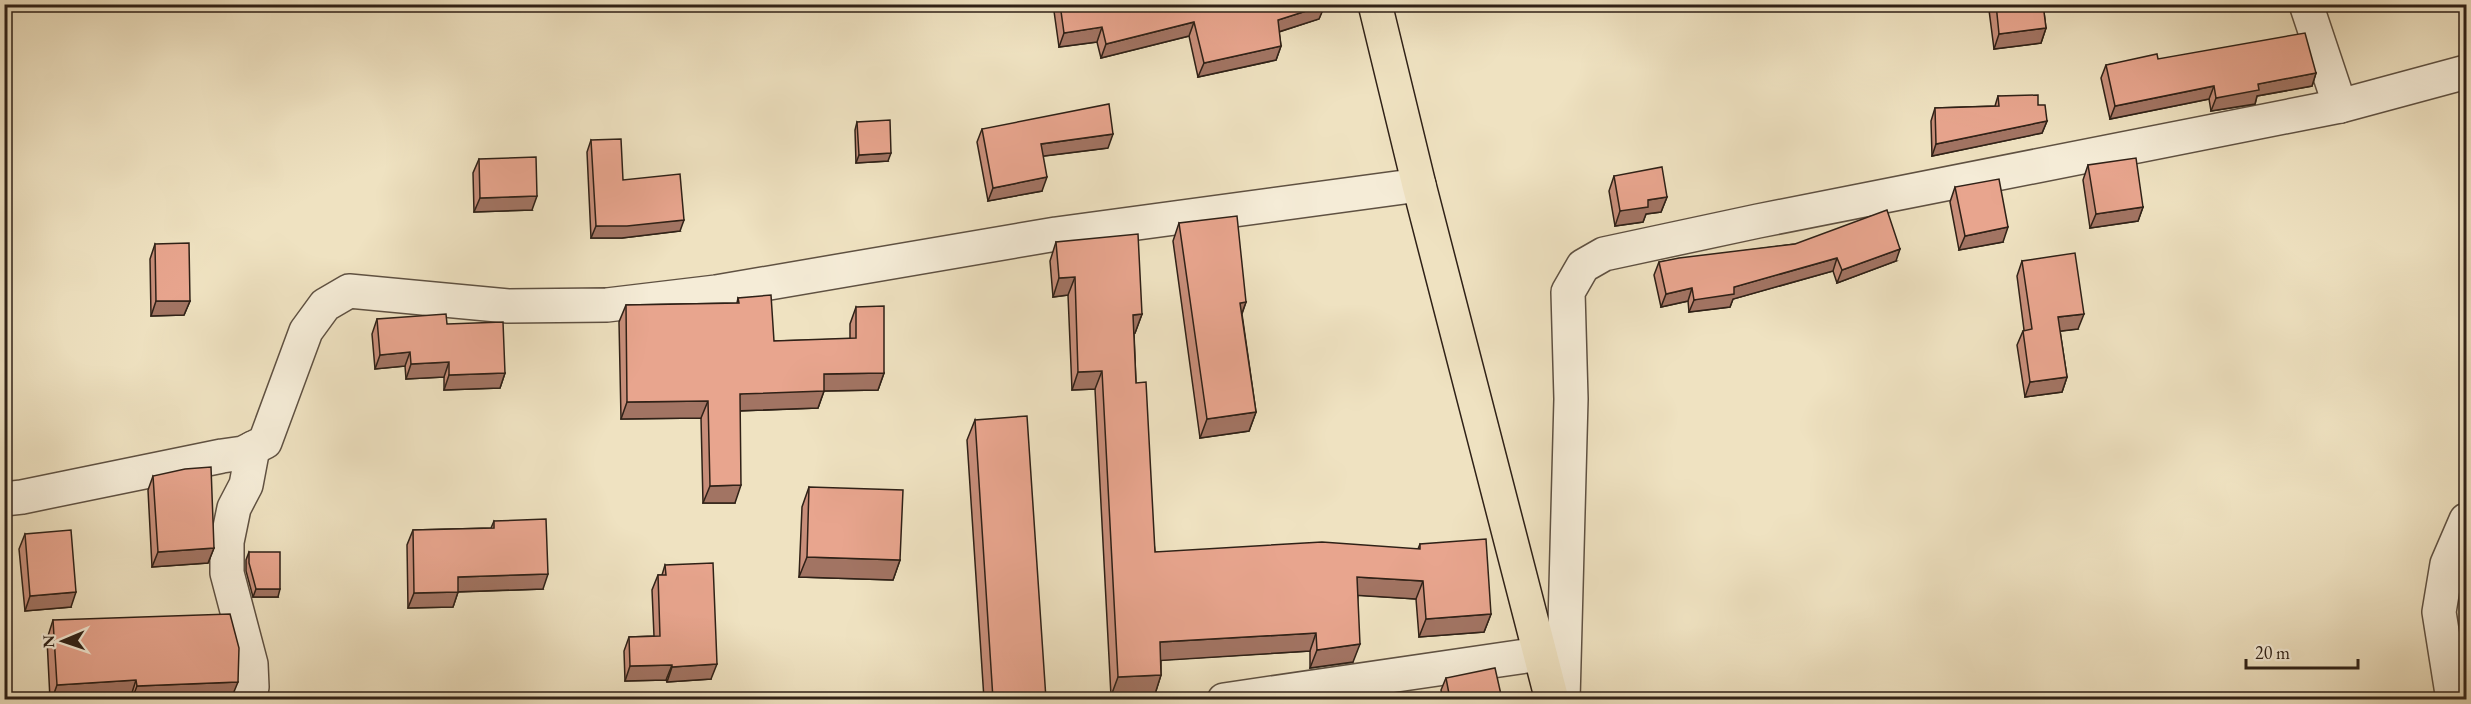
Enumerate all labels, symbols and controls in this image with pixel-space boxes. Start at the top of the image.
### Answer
north arrow [33,611,93,671]
scale bar [2246,632,2358,670]
text: N [38,635,59,648]
text: 20 m [2255,641,2290,664]

